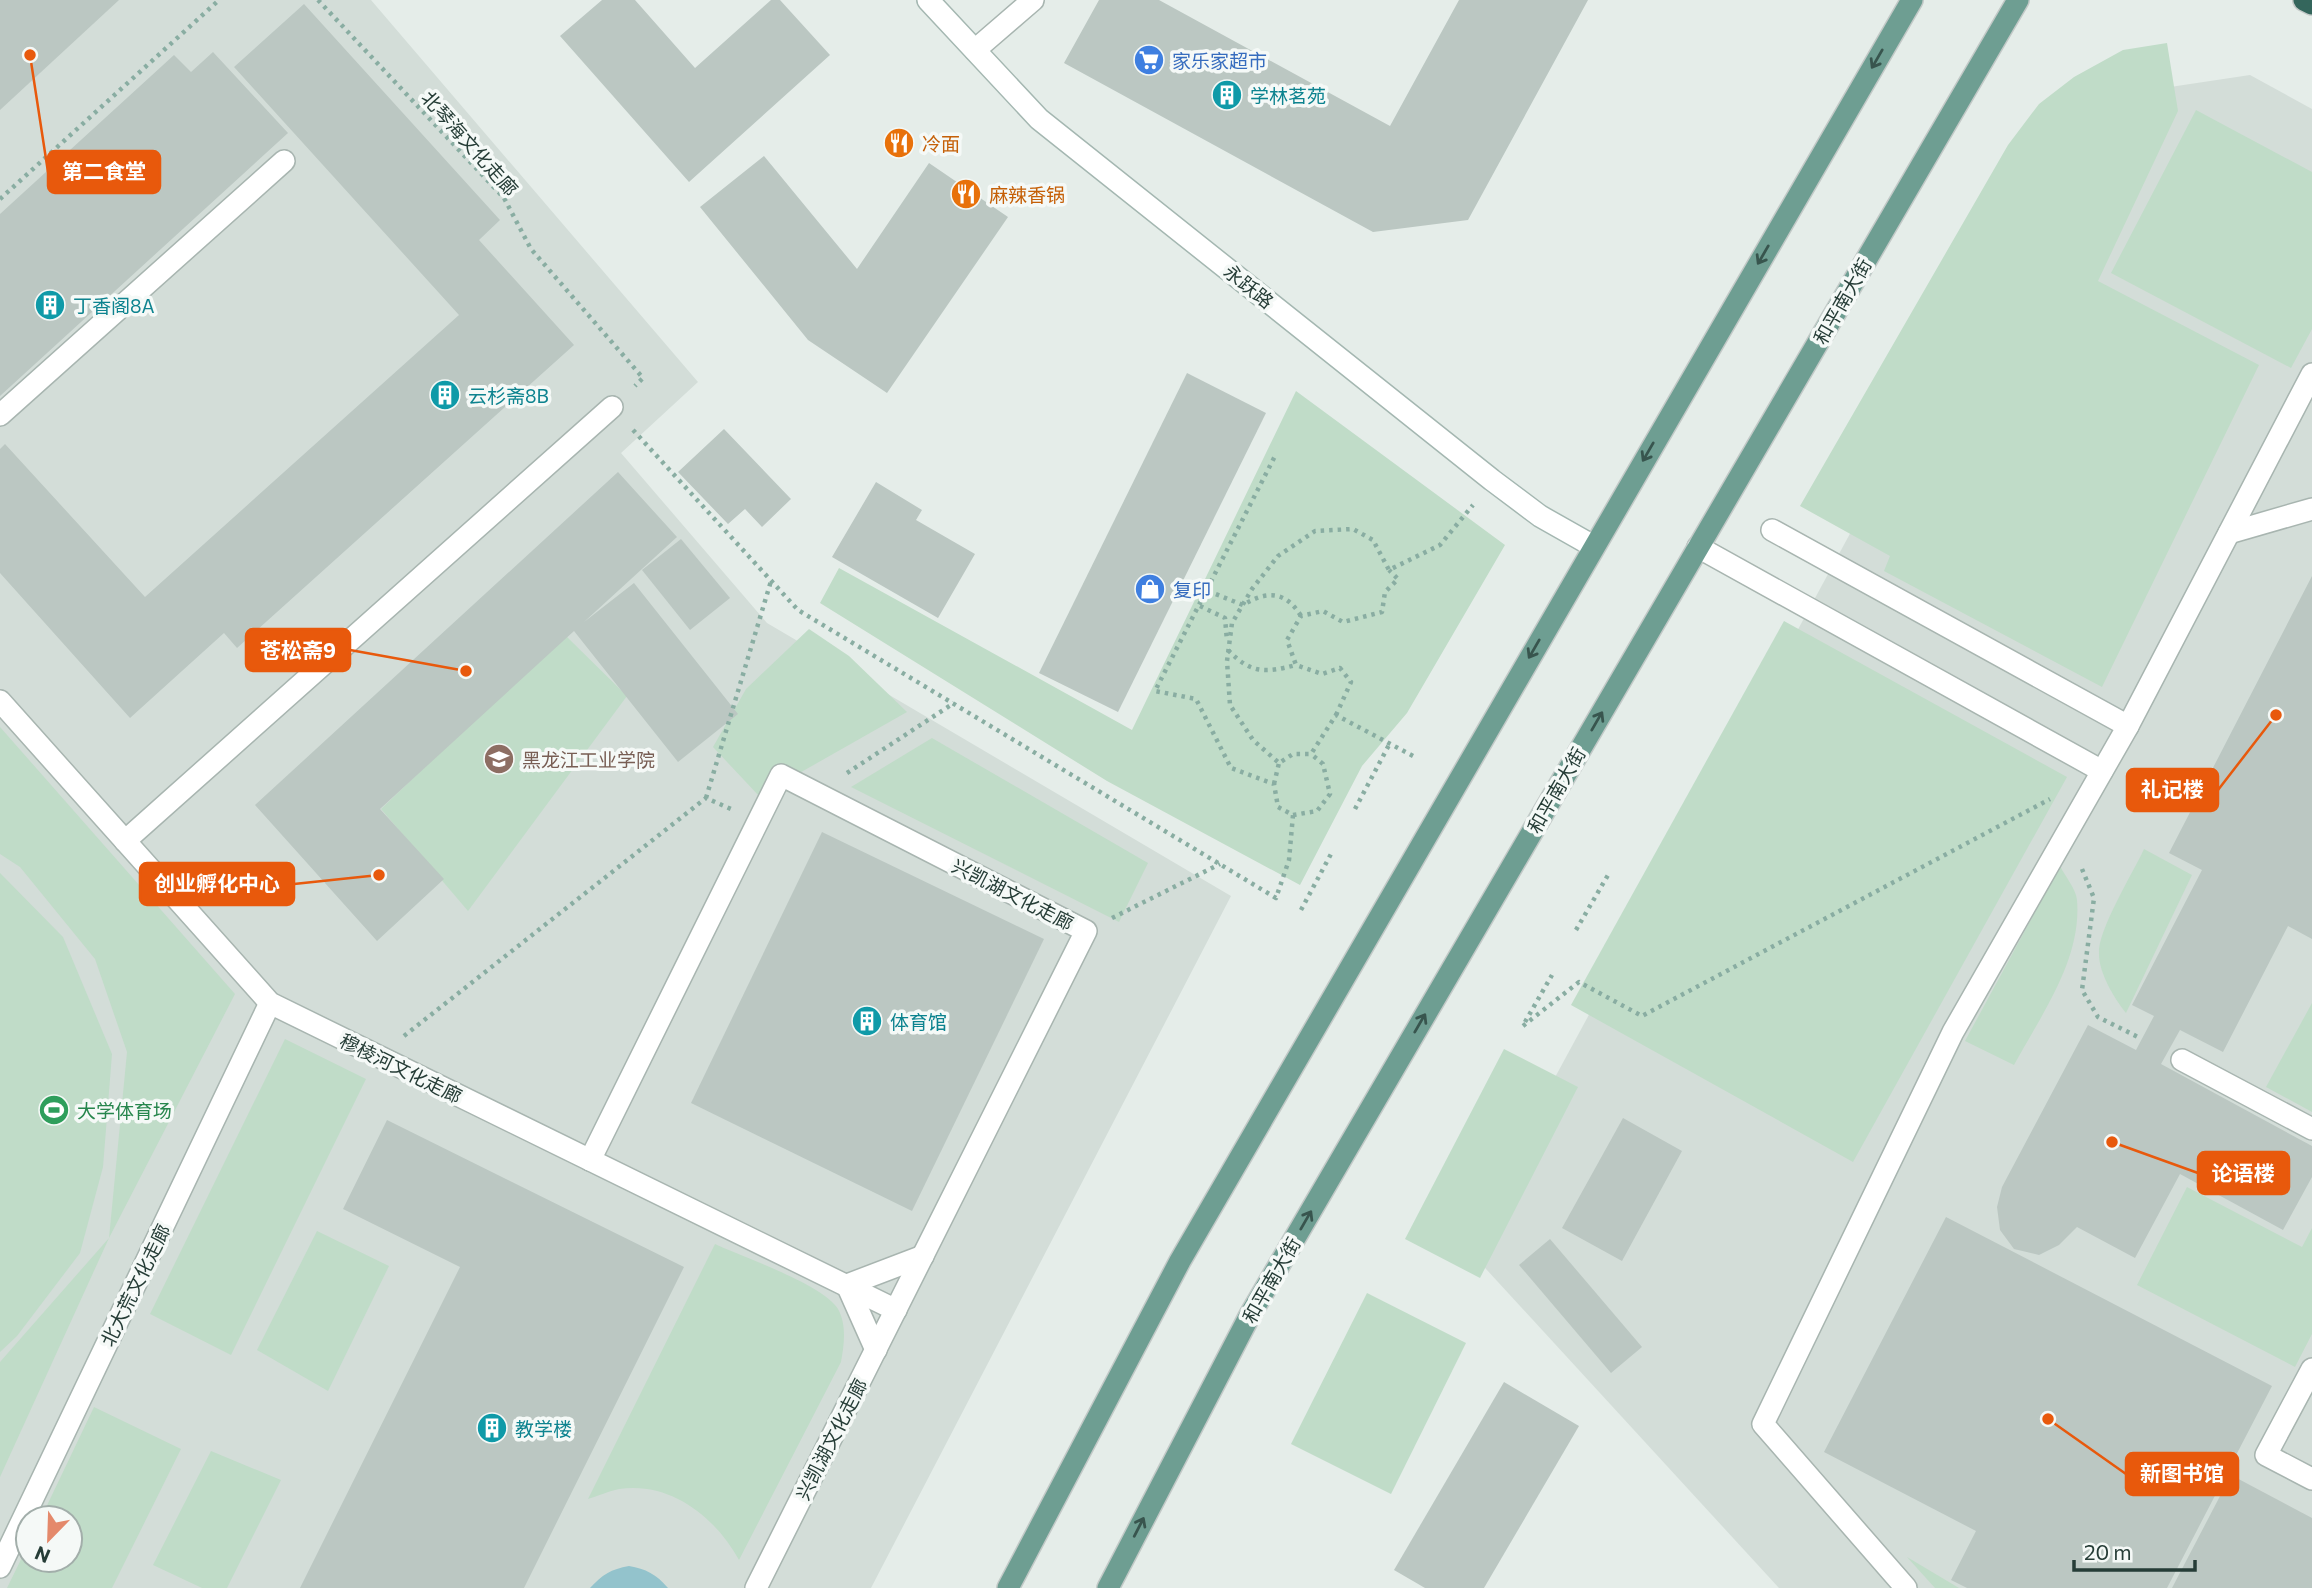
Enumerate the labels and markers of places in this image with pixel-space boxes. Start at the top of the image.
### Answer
supermarket icon: 家乐家超市 [1132,43,1166,77]
place label: 家乐家超市 [1172,49,1267,72]
building icon: 学林茗苑 [1210,78,1244,112]
place label: 学林茗苑 [1250,84,1326,107]
restaurant icon: 冷面 [882,126,916,160]
place label: 冷面 [922,132,960,155]
callout: 第二食堂 [48,151,160,193]
restaurant icon: 麻辣香锅 [949,177,983,211]
place label: 麻辣香锅 [989,183,1065,206]
building icon: 丁香阁8A [33,288,67,322]
place label: 丁香阁8A [73,294,155,317]
building icon: 云杉斋8B [428,378,462,412]
place label: 云杉斋8B [468,384,549,407]
shop icon: 复印 [1133,572,1167,606]
place label: 复印 [1173,578,1211,601]
callout: 苍松斋9 [246,629,350,671]
school or university icon: 黑龙江工业学院 [482,742,516,776]
place label: 黑龙江工业学院 [522,748,655,771]
callout: 礼记楼 [2127,769,2218,811]
callout: 创业孵化中心 [140,863,294,905]
building icon: 体育馆 [850,1004,884,1038]
place label: 体育馆 [890,1010,947,1033]
sports icon: 大学体育场 [37,1093,71,1127]
place label: 大学体育场 [77,1099,172,1122]
callout: 论语楼 [2198,1152,2289,1194]
building icon: 教学楼 [475,1411,509,1445]
place label: 教学楼 [515,1417,572,1440]
callout: 新图书馆 [2126,1453,2238,1495]

